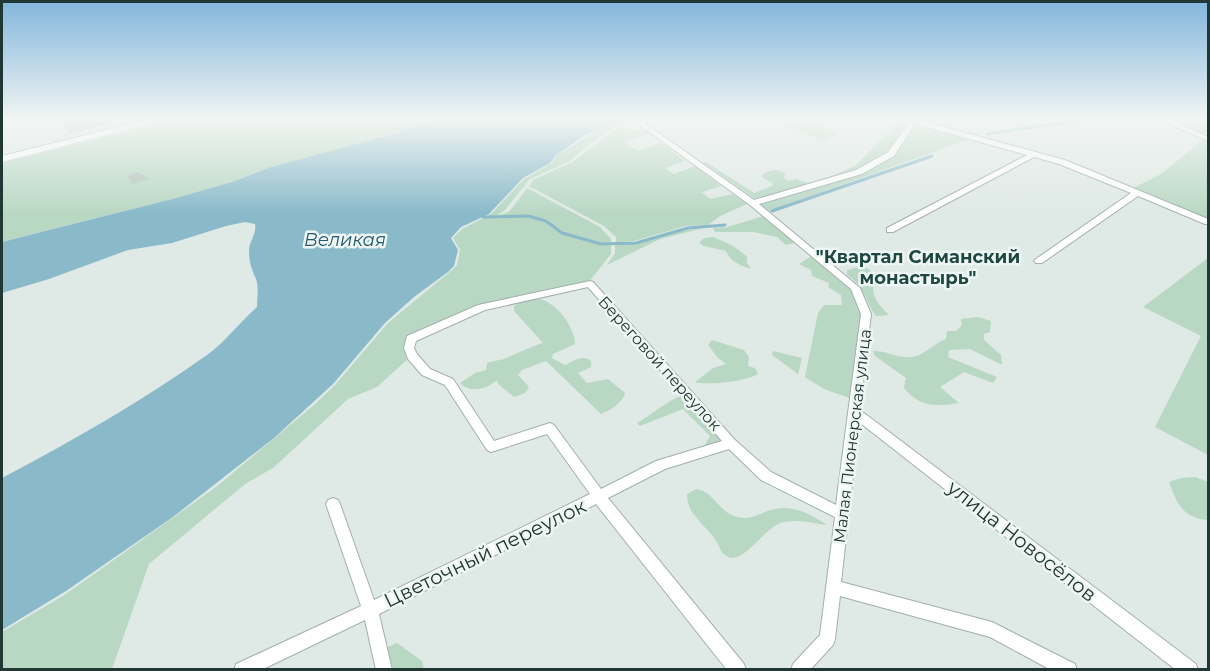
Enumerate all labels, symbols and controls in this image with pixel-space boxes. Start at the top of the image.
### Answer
water label: Великая [304,229,386,251]
district label: "Квартал Симанский монастырь" [816,246,1020,289]
street label: Береговой переулок [594,292,726,435]
street label: Малая Пионерская улица [830,328,875,544]
street label: улица Новосёлов [942,475,1101,607]
street label: Цветочный переулок [380,493,590,612]

